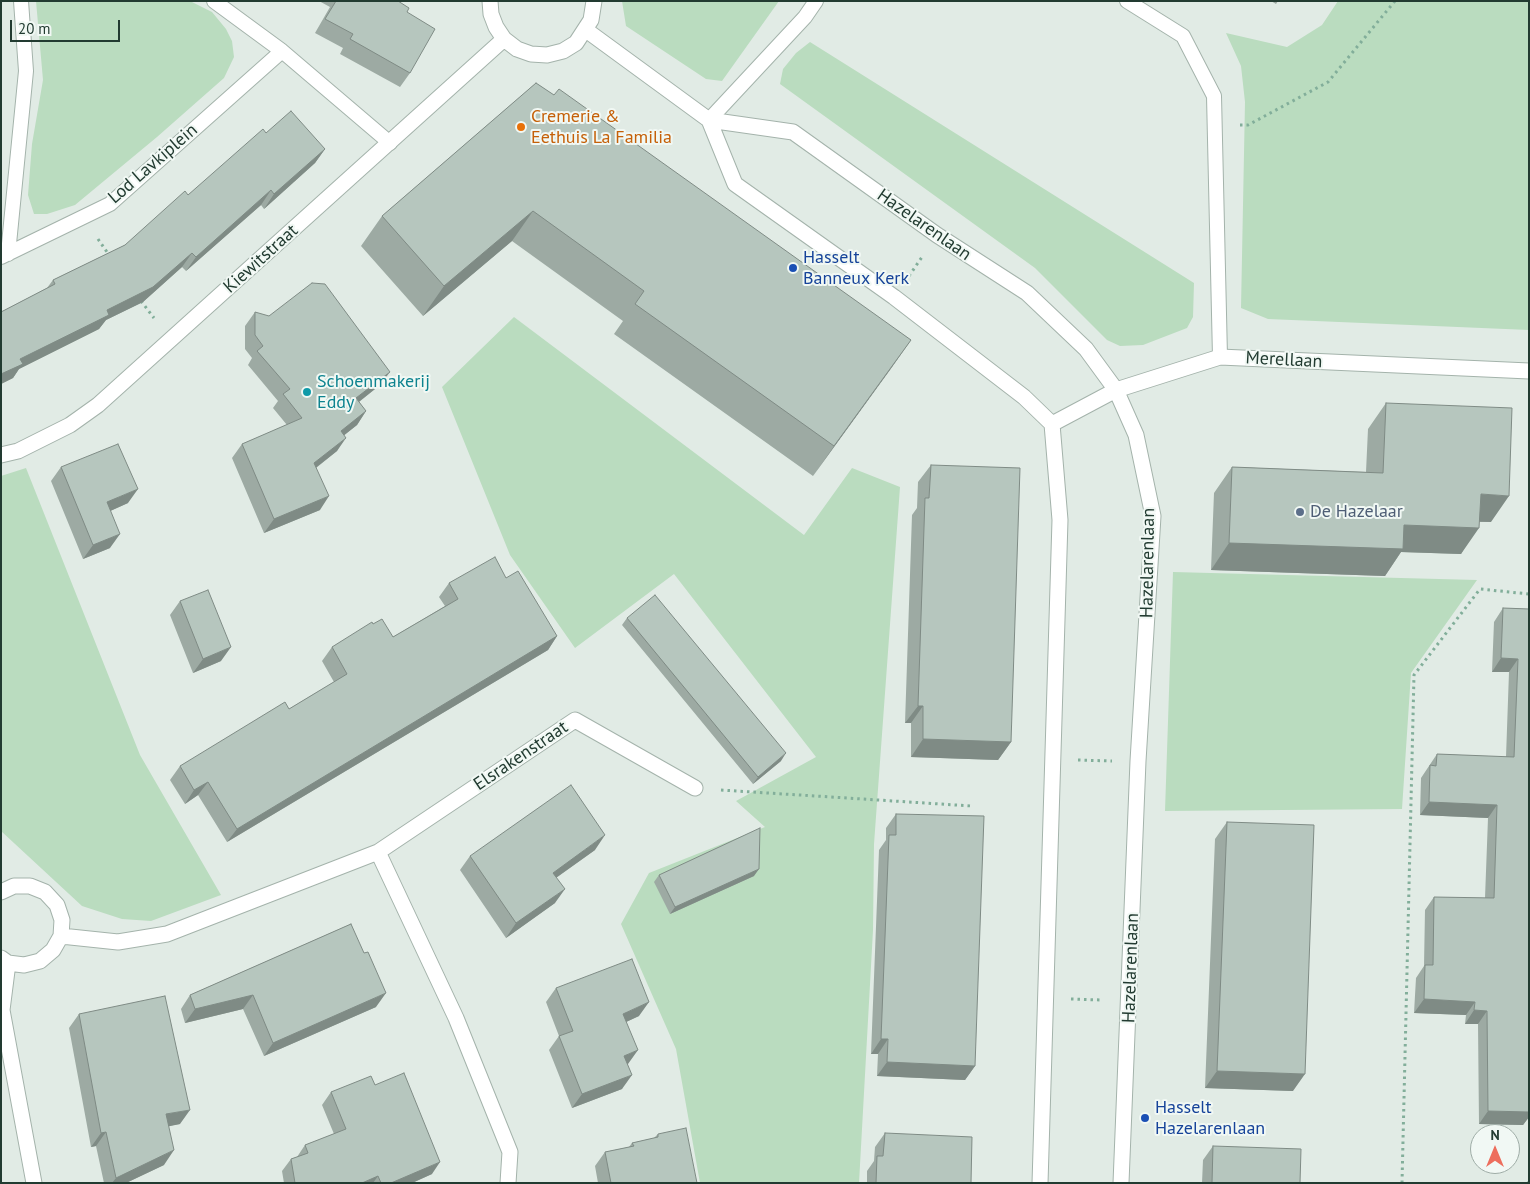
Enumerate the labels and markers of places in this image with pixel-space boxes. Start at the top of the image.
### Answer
place label: Cremerie & Eethuis La Familia [531,106,672,148]
marker: Cremerie & Eethuis La Familia [515,121,527,133]
place label: Hasselt Banneux Kerk [803,247,909,290]
marker: Hasselt Banneux Kerk [787,262,799,274]
place label: Schoenmakerij Eddy [317,371,430,414]
marker: Schoenmakerij Eddy [301,386,313,398]
place label: De Hazelaar [1310,501,1403,523]
marker: De Hazelaar [1294,506,1306,518]
place label: Hasselt Hazelarenlaan [1155,1097,1265,1140]
marker: Hasselt Hazelarenlaan [1139,1112,1151,1124]

